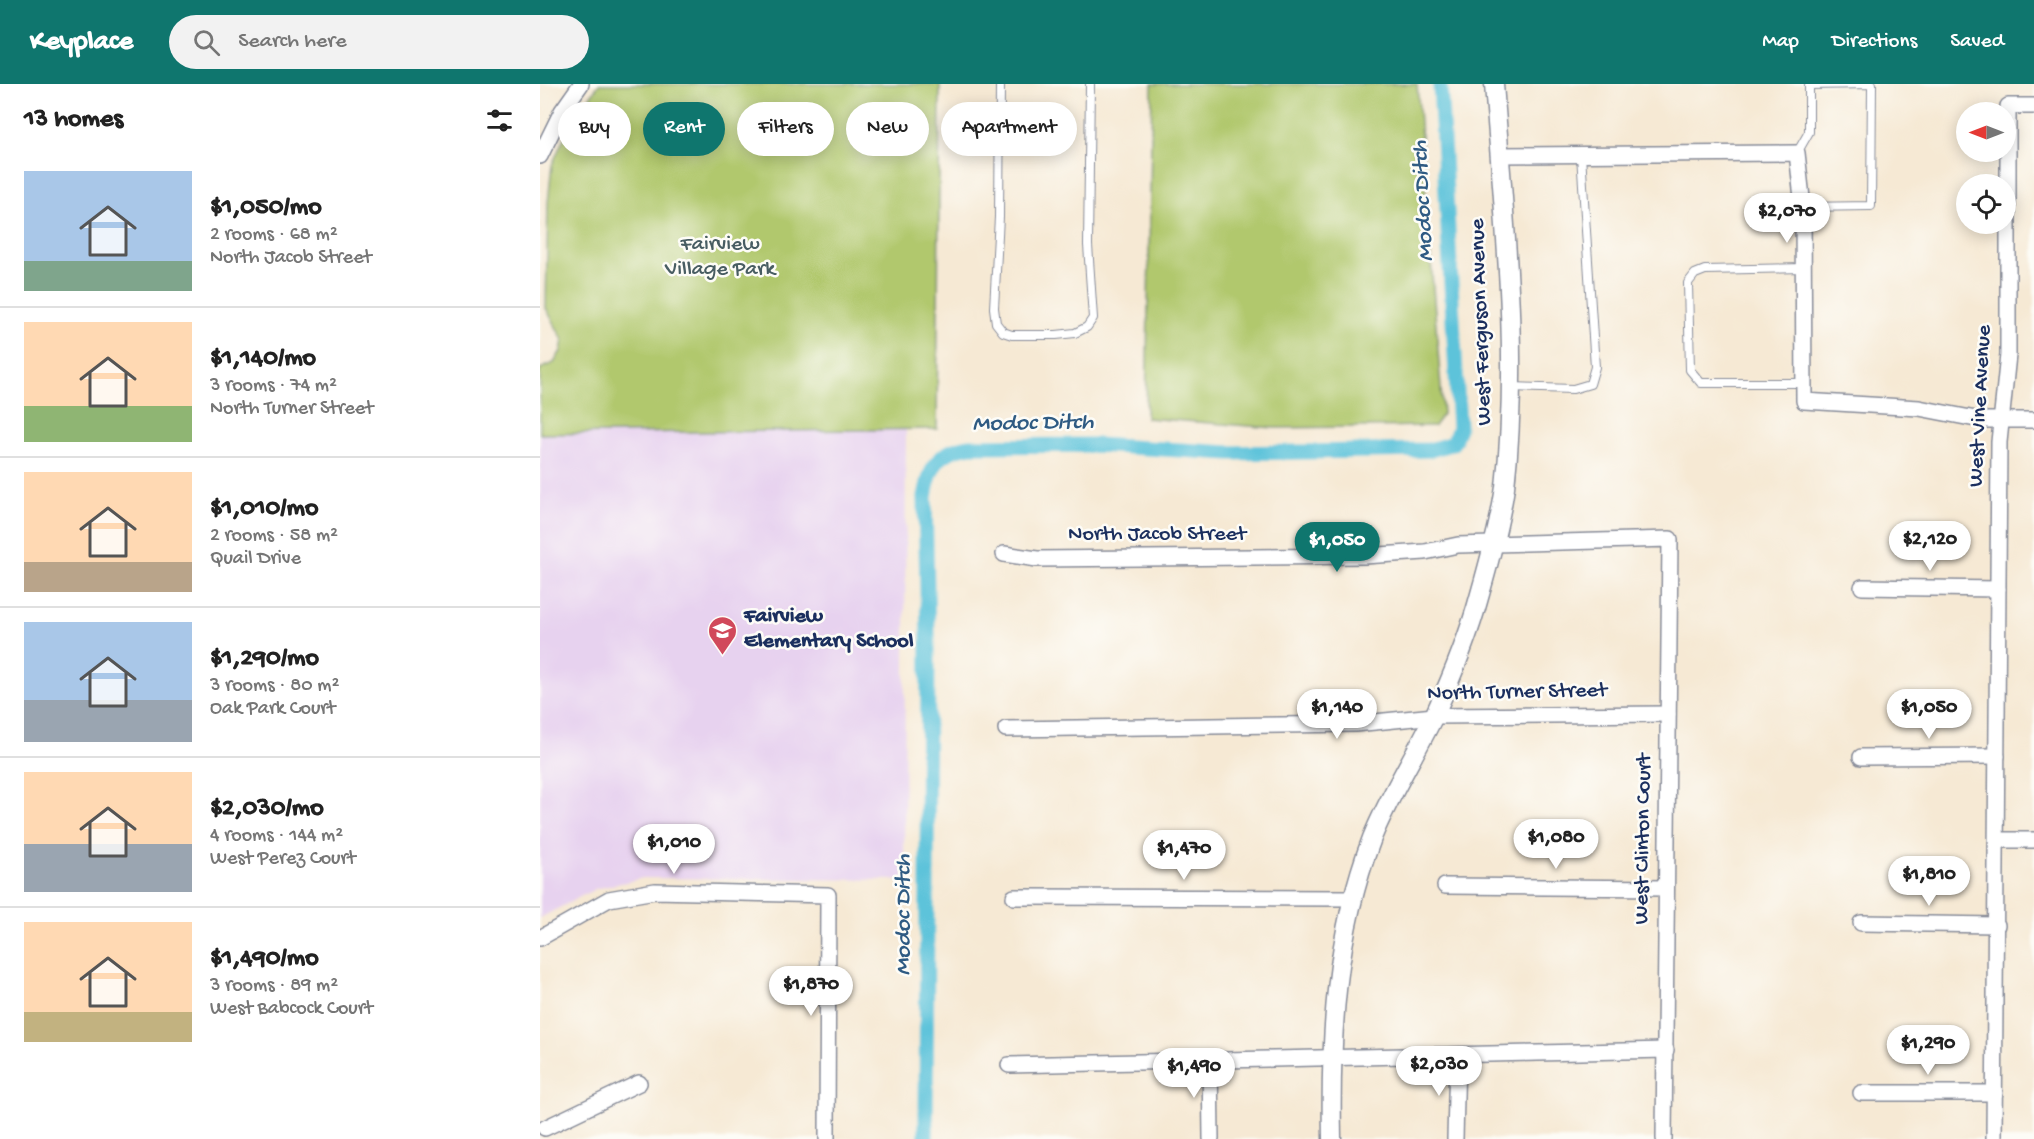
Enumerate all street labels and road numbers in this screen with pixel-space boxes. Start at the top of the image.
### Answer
street label: West Ferguson Avenue [1465,217,1499,426]
street label: West Vine Avenue [1964,324,1998,488]
street label: North Jacob Street [1068,522,1248,548]
street label: North Turner Street [1427,678,1609,708]
street label: West Clinton Court [1630,751,1659,925]

